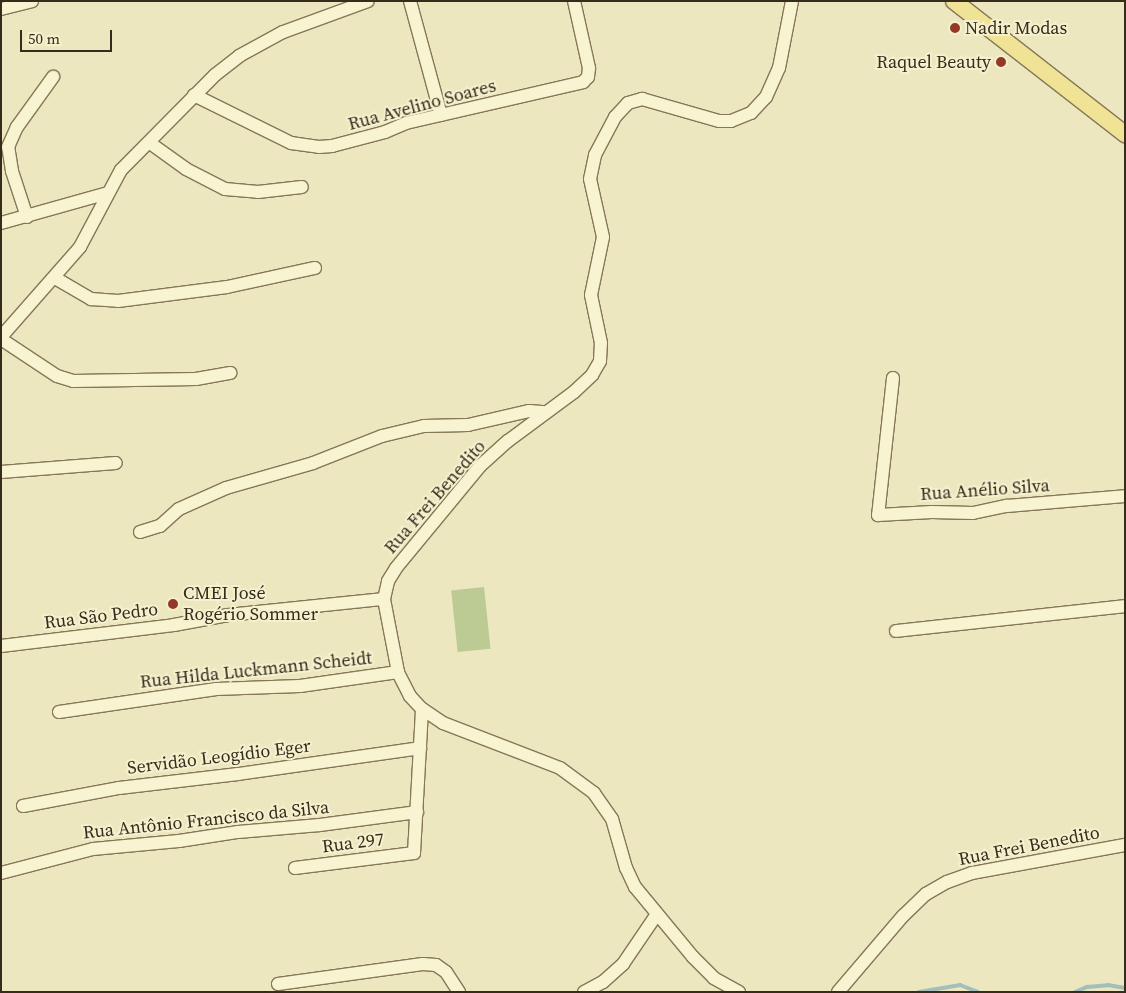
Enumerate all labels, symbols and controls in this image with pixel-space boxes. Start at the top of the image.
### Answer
place label: Nadir Modas [965,17,1067,39]
scale bar [22,20,115,52]
marker: Nadir Modas [949,22,961,34]
text: 50 m [28,28,60,49]
place label: Raquel Beauty [876,51,991,73]
marker: Raquel Beauty [995,56,1007,68]
street label: Rua Avelino Soares [346,75,498,135]
street label: Rua Frei Benedito [380,436,490,558]
street label: Rua Anélio Silva [920,475,1050,505]
place label: CMEI José Rogério Sommer [183,583,318,626]
street label: Rua São Pedro [43,598,159,634]
marker: CMEI José Rogério Sommer [167,598,179,610]
street label: Rua Hilda Luckmann Scheidt [139,647,373,693]
street label: Servidão Leogídio Eger [126,735,312,779]
street label: Rua Antônio Francisco da Silva [82,796,330,844]
street label: Rua Frei Benedito [957,822,1101,870]
street label: Rua 297 [321,828,385,858]

